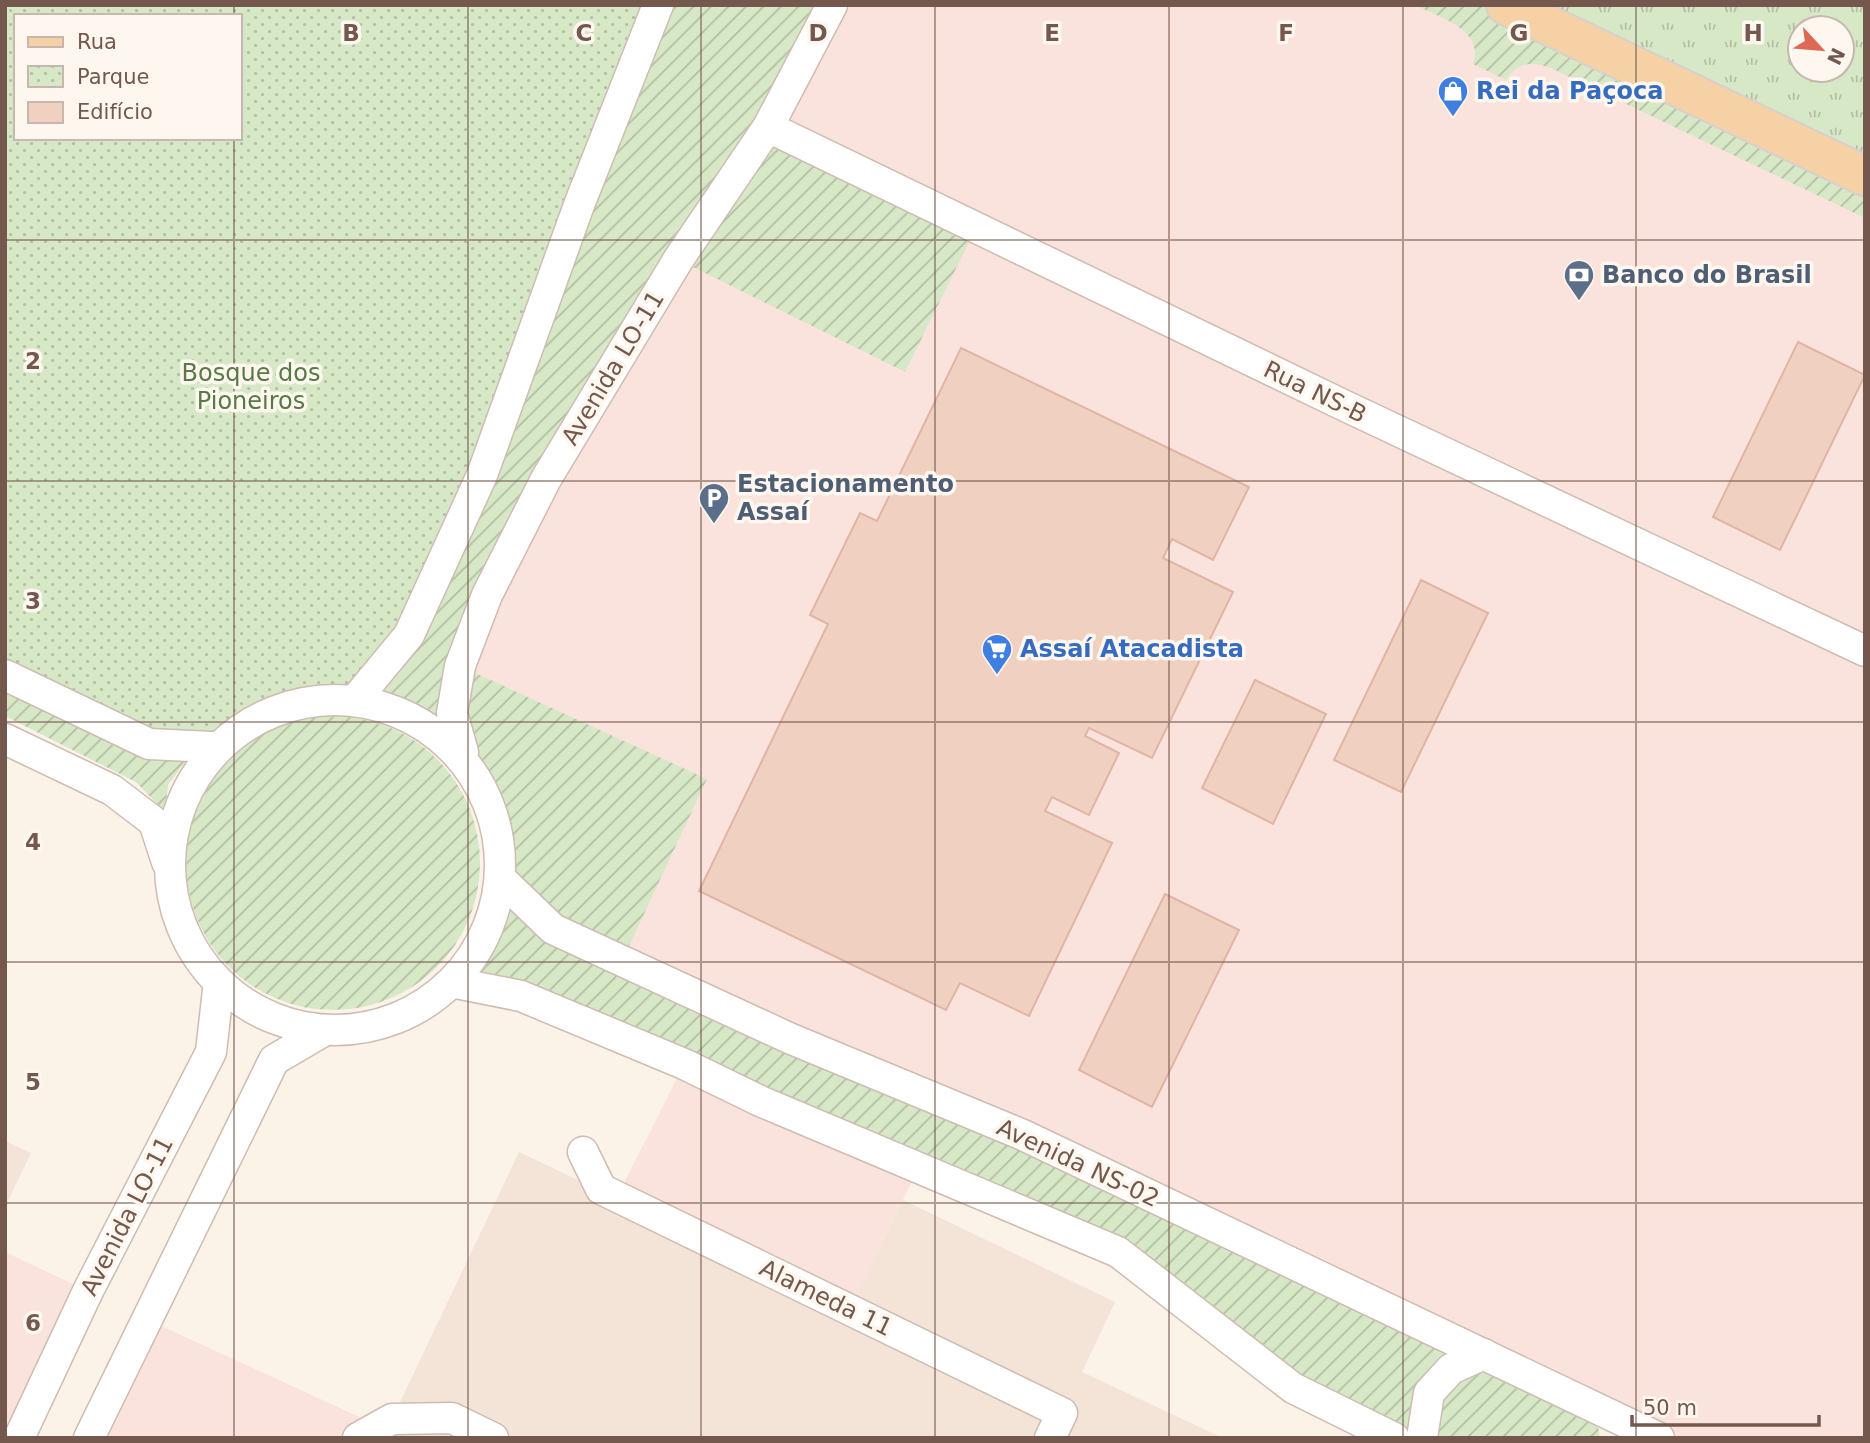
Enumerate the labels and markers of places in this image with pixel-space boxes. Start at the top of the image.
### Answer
shop icon: Rei da Paçoca [1436,74,1470,118]
place label: Rei da Paçoca [1476,77,1663,105]
bank icon: Banco do Brasil [1562,258,1596,302]
place label: Banco do Brasil [1602,261,1812,289]
place label: Estacionamento Assaí [737,470,954,526]
parking icon: Estacionamento Assaí [697,481,731,525]
supermarket icon: Assaí Atacadista [980,632,1014,676]
place label: Assaí Atacadista [1020,635,1244,663]

